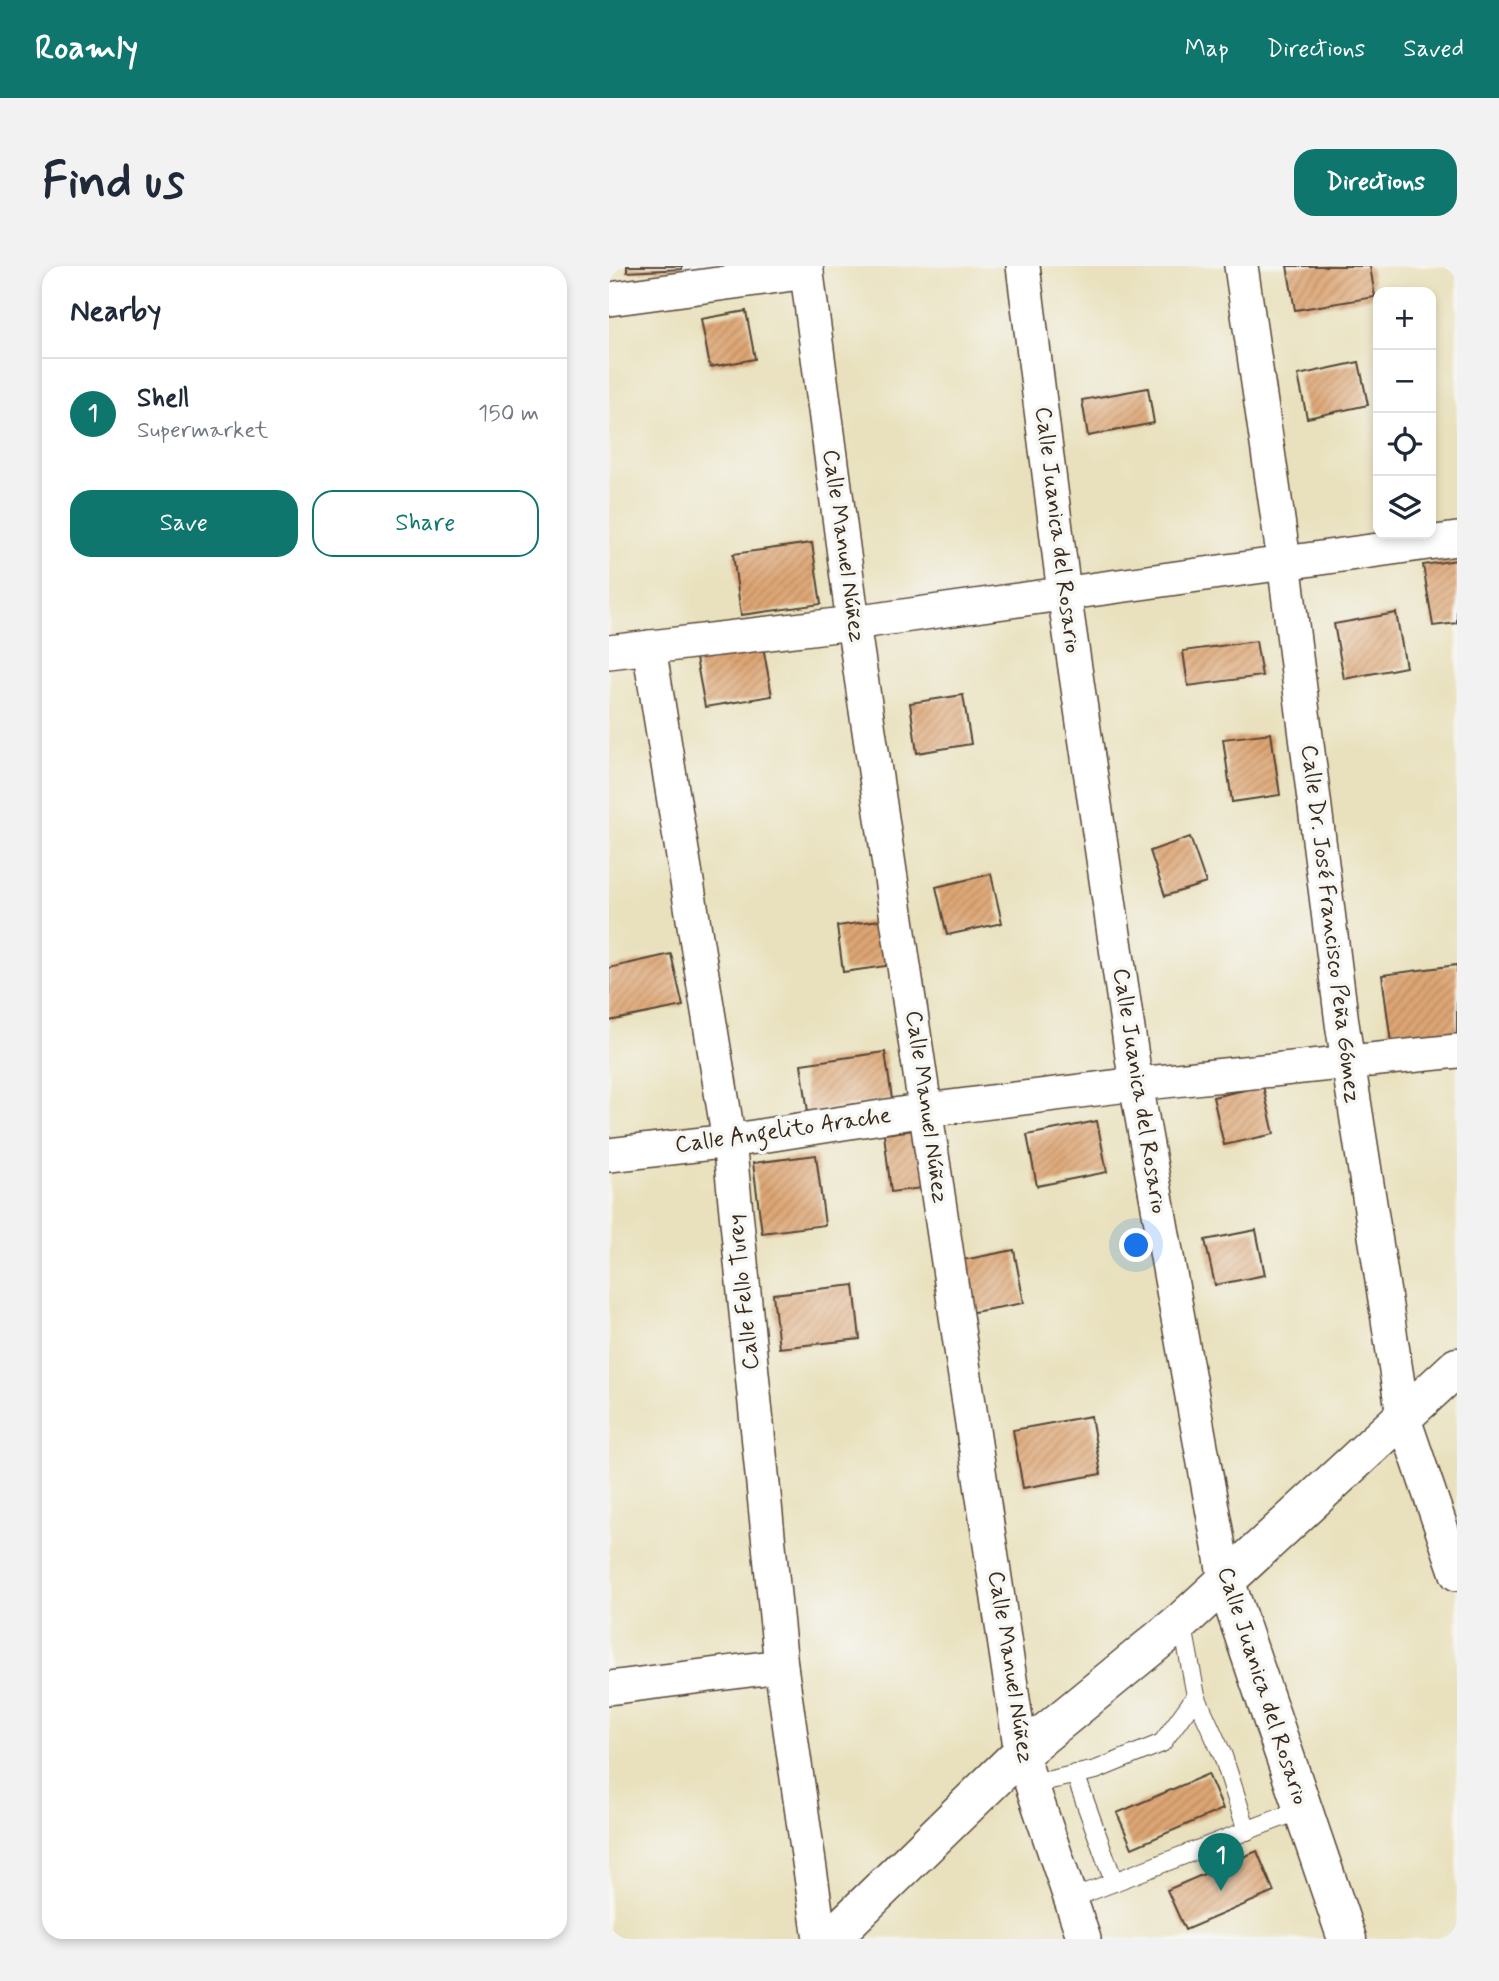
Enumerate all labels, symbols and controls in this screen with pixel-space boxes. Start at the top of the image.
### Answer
text: Roamly [35,27,138,71]
text: Map [1185,34,1229,65]
text: Directions [1267,34,1365,65]
text: Saved [1403,34,1464,65]
button: Directions [1294,149,1457,216]
text: Find us [42,150,185,215]
map controls [1373,287,1436,539]
button: + [1373,287,1436,350]
text: Nearby [70,292,161,331]
button: − [1373,350,1436,413]
text: Shell [137,382,189,416]
text: 1 [88,399,98,429]
text: 150 m [478,399,539,429]
street label: Calle Juanica del Rosario [1027,405,1087,655]
button: locate [1373,413,1436,476]
text: Supermarket [137,416,268,446]
street label: Calle Manuel Núñez [815,448,871,644]
button: layers [1373,476,1436,539]
button: Save [70,490,298,557]
button: Share [312,490,539,557]
street label: Calle Dr. José Francisco Peña Gómez [1293,743,1367,1105]
street label: Calle Juanica del Rosario [1105,966,1173,1216]
street label: Calle Manuel Núñez [898,1009,954,1205]
street label: Calle Angelito Arache [673,1101,893,1163]
street label: Calle Fello Turey [721,1213,767,1371]
your location [1119,1228,1153,1262]
street label: Calle Juanica del Rosario [1209,1563,1315,1809]
street label: Calle Manuel Núñez [980,1569,1040,1765]
pin: 1 [1198,1833,1244,1891]

